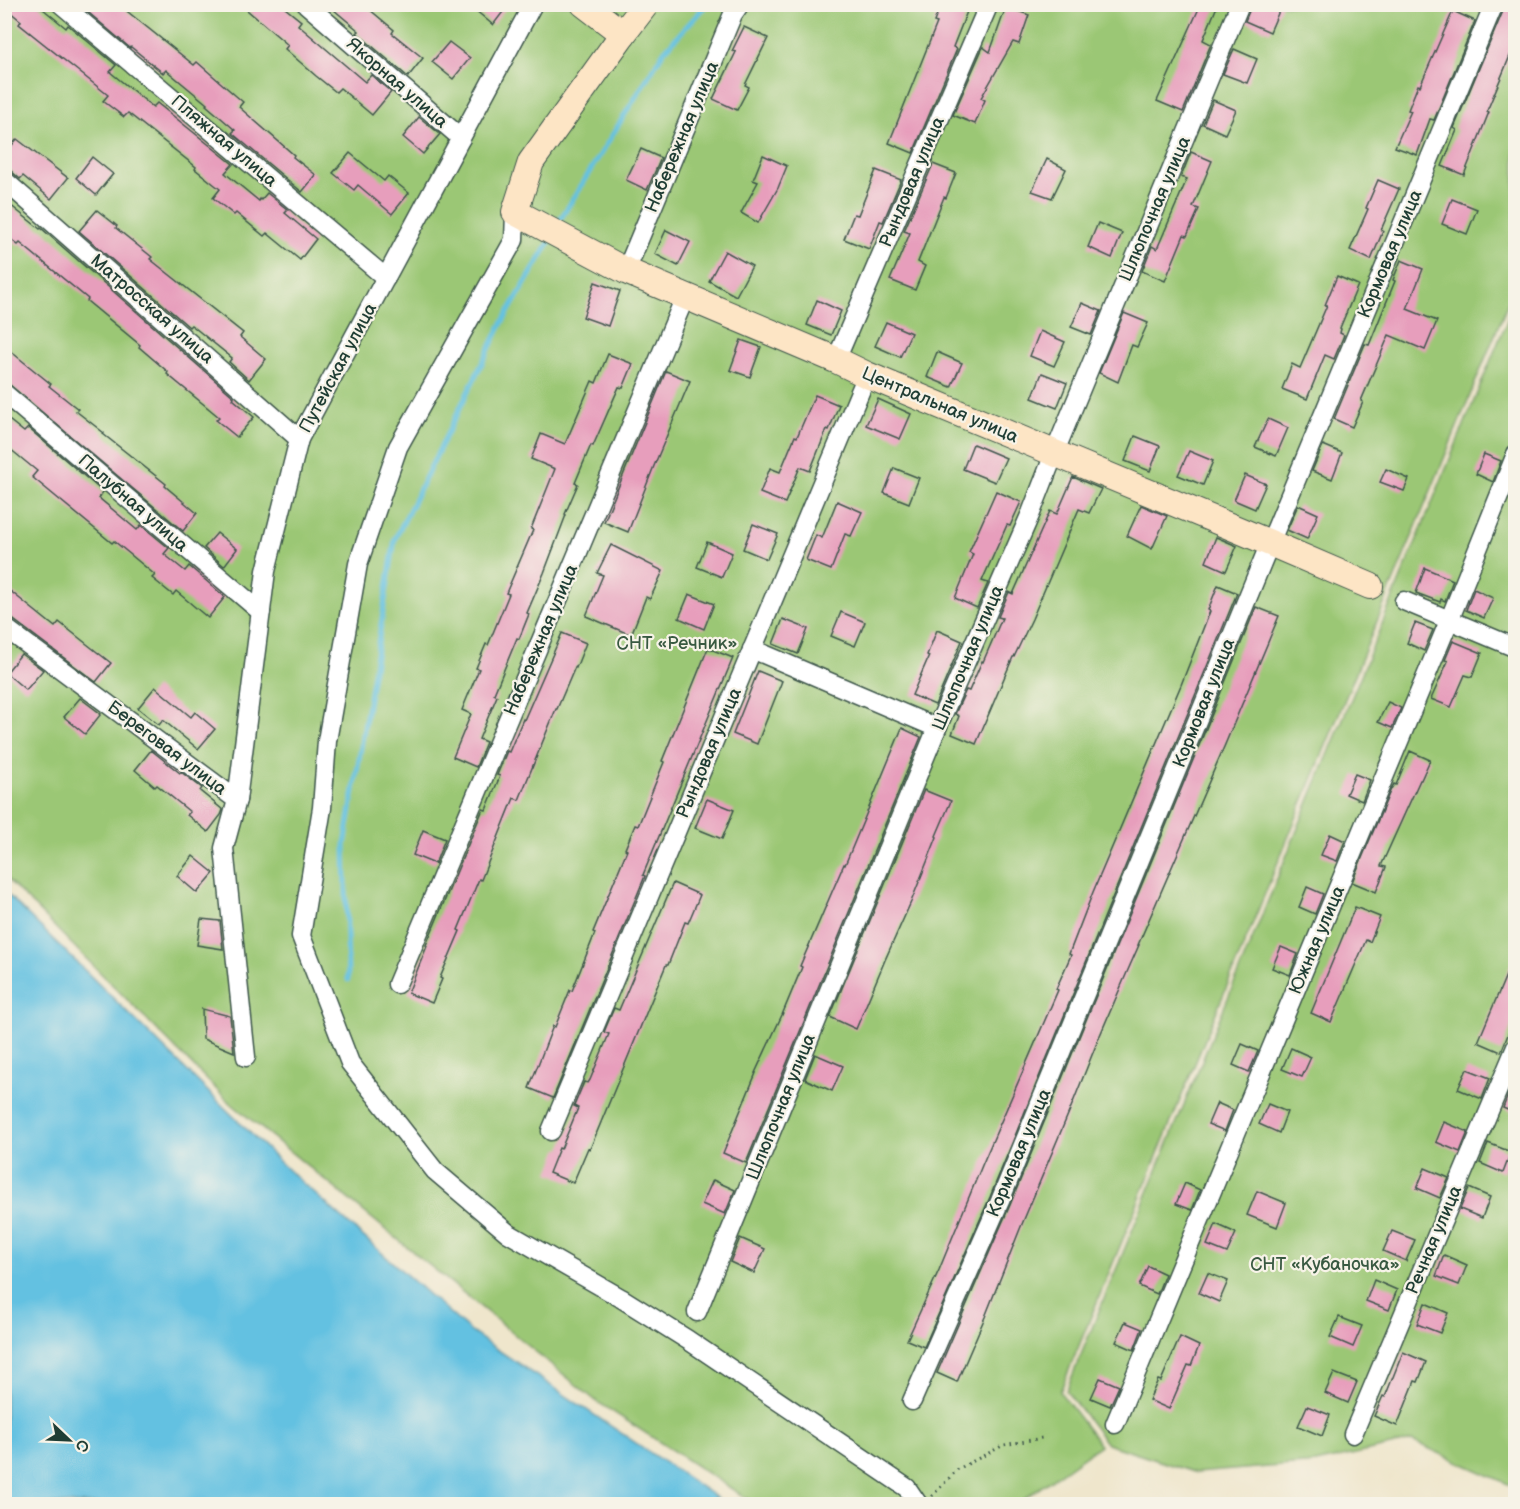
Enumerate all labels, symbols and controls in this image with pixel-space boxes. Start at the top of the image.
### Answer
street label: Якорная улица [342,33,452,133]
street label: Набережная улица [641,58,723,216]
street label: Пляжная улица [167,91,281,192]
street label: Рындовая улица [875,113,949,250]
street label: Шлюпочная улица [1115,133,1195,285]
street label: Кормовая улица [1354,186,1427,321]
street label: Матросская улица [86,250,218,368]
street label: Путейская улица [295,299,381,436]
street label: Центральная улица [859,363,1022,448]
street label: Палубная улица [74,450,192,556]
street label: Набережная улица [500,561,582,719]
street label: Шлюпочная улица [928,582,1008,734]
park label: СНТ «Речник» [617,633,737,654]
street label: Кормовая улица [1169,635,1240,771]
street label: Рындовая улица [672,684,746,821]
street label: Береговая улица [103,696,231,800]
street label: Южная улица [1285,882,1349,997]
street label: Шлюпочная улица [742,1031,820,1183]
street label: Кормовая улица [983,1085,1056,1220]
street label: Речная улица [1402,1182,1467,1298]
park label: СНТ «Кубаночка» [1250,1254,1400,1275]
north arrow [39,1410,99,1470]
text: С [71,1436,92,1454]

